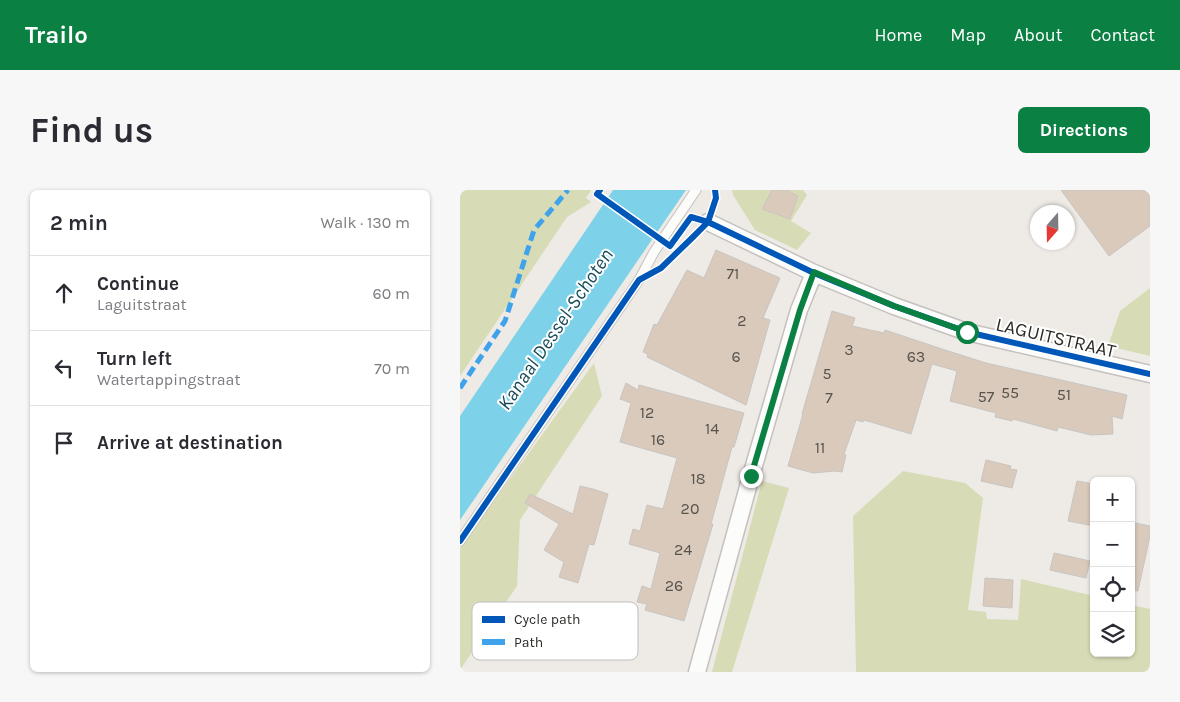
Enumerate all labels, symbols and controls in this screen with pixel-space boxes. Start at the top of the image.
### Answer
text: Trailo [25,21,88,49]
text: Home [874,24,922,46]
text: Map [950,24,986,46]
text: About [1014,24,1063,46]
text: Contact [1091,24,1155,46]
button: Directions [1018,107,1150,153]
text: Find us [30,110,153,151]
north arrow [1030,205,1075,250]
text: 2 min [50,211,108,235]
text: Walk · 130 m [320,213,410,232]
water label: Kanaal Dessel-Schoten [493,244,618,414]
house number: 71 [727,264,739,283]
text: Continue [97,273,179,295]
icon: ahead [50,279,78,307]
text: 60 m [373,284,410,303]
text: Laguitstraat [97,295,187,314]
house number: 2 [737,311,747,330]
street label: LAGUITSTRAAT [994,313,1118,363]
route start [956,321,979,344]
house number: 3 [844,340,854,359]
house number: 6 [731,347,741,366]
house number: 63 [907,347,925,366]
text: Turn left [97,348,172,370]
icon: left [50,354,78,382]
text: 70 m [374,359,410,378]
house number: 5 [822,364,832,383]
text: Watertappingstraat [97,370,240,389]
house number: 55 [1001,383,1019,402]
house number: 51 [1057,385,1071,404]
house number: 57 [978,387,995,406]
house number: 7 [825,388,833,407]
house number: 12 [640,403,654,422]
house number: 14 [705,419,719,438]
icon: arrive [50,429,78,457]
house number: 16 [651,430,665,449]
text: Arrive at destination [97,432,283,454]
house number: 11 [815,438,825,457]
route end [740,465,763,488]
house number: 18 [690,469,706,488]
map controls [1090,477,1135,657]
button: + [1090,477,1135,522]
house number: 20 [681,499,699,518]
button: − [1090,522,1135,567]
house number: 24 [674,540,692,559]
button: locate [1090,567,1135,612]
house number: 26 [665,576,683,595]
legend [472,602,638,660]
text: Cycle path [514,611,580,628]
button: layers [1090,612,1135,657]
text: Path [514,634,543,651]

